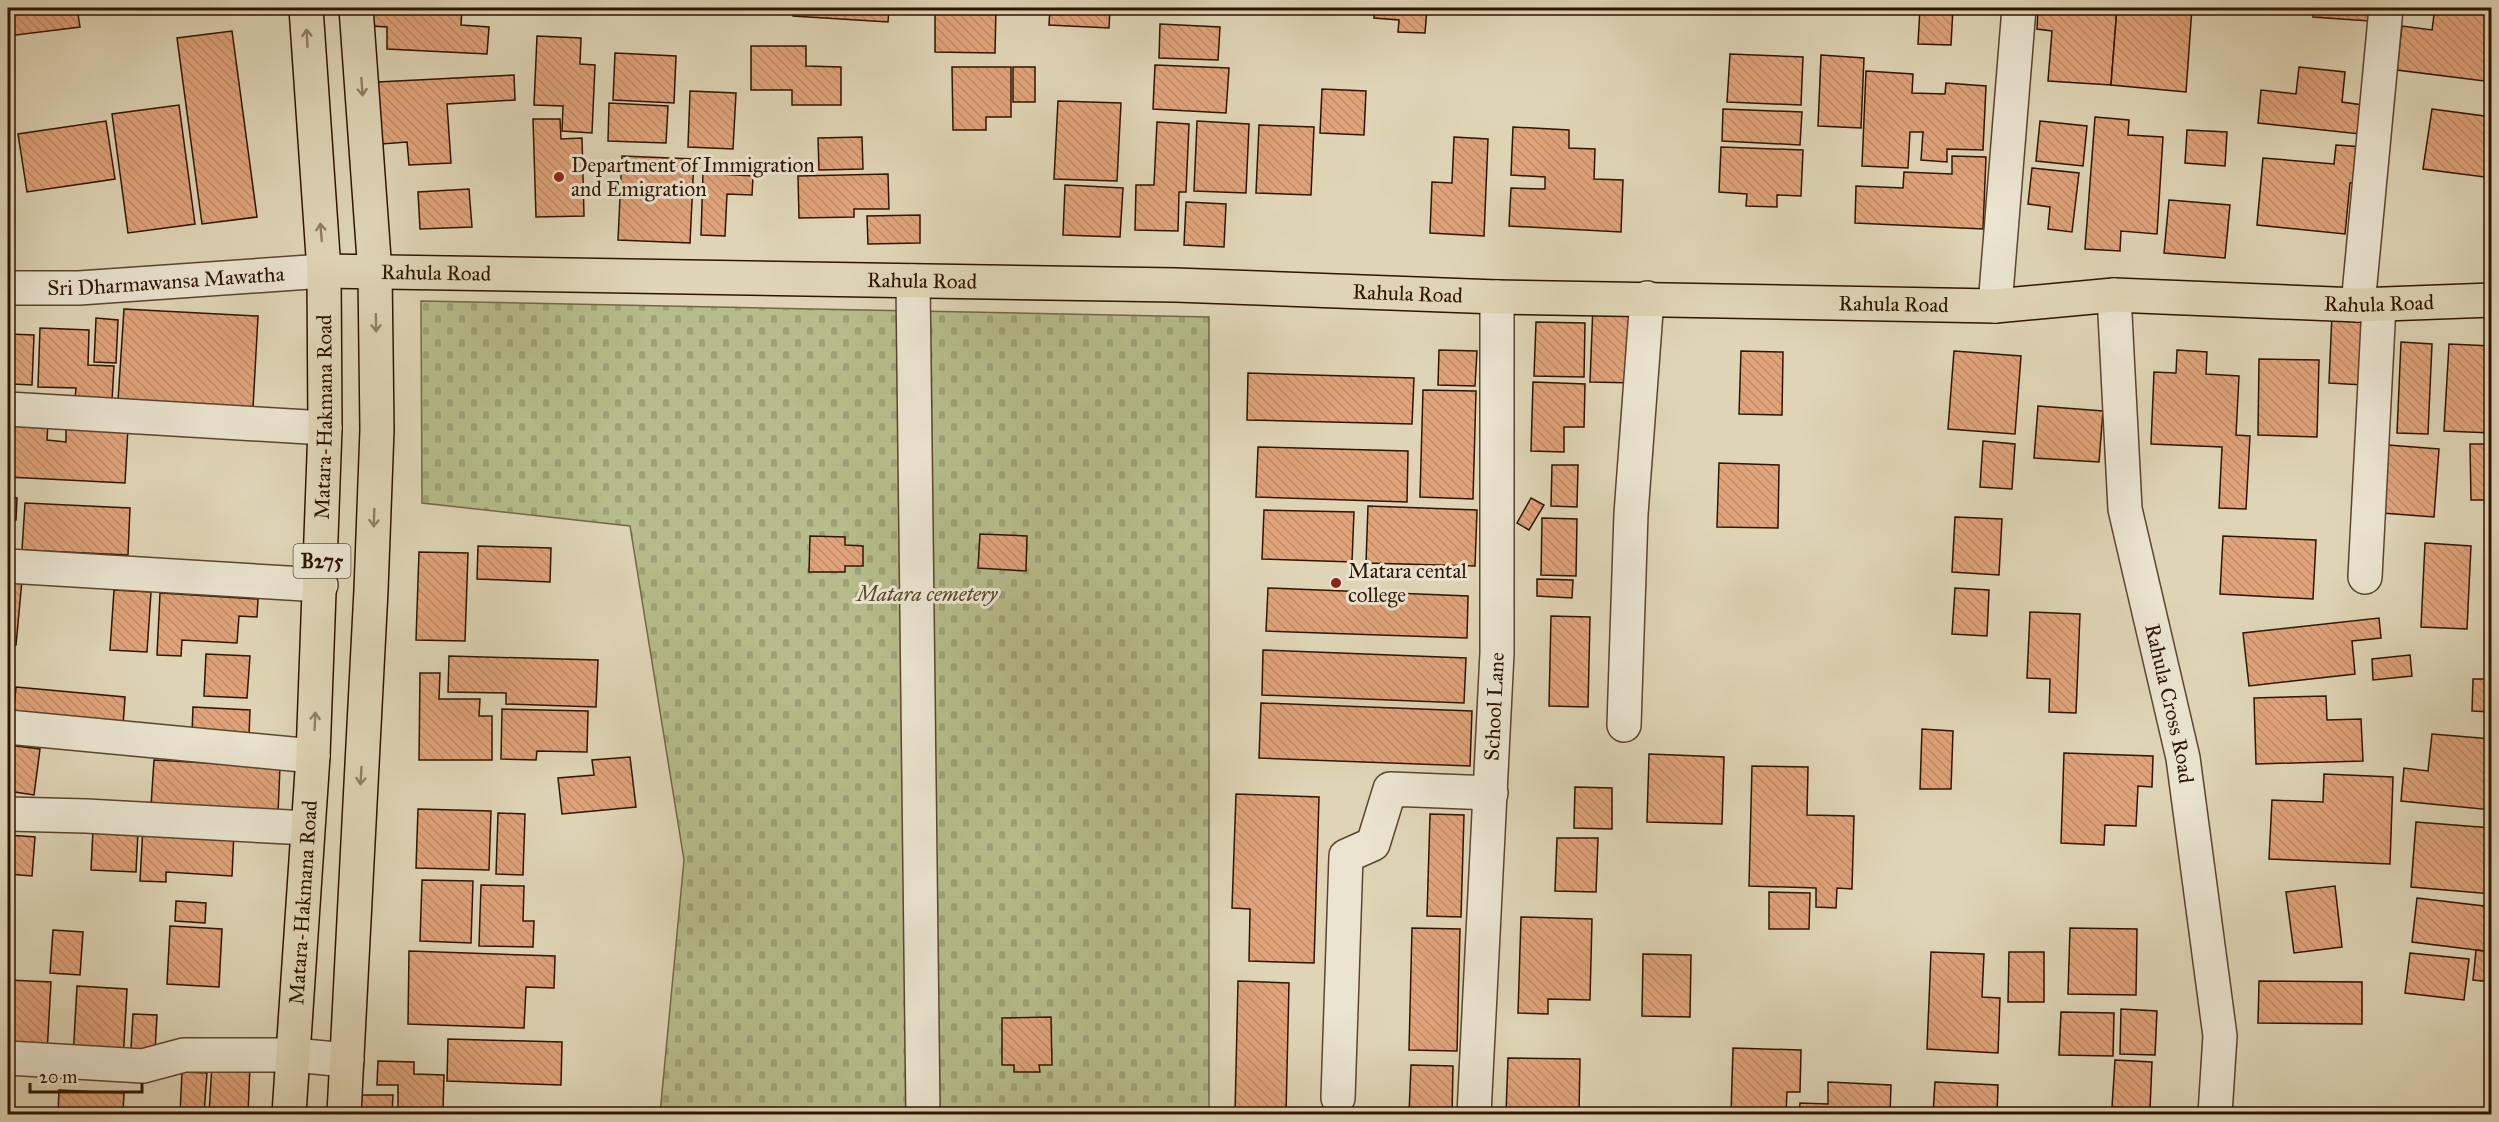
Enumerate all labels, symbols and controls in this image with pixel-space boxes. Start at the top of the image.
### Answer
one-way arrow [302,28,313,48]
one-way arrow [357,76,368,96]
place label: Department of Immigration and Emigration [571,152,815,202]
marker: Department of Immigration and Emigration [552,170,566,184]
one-way arrow [315,223,326,243]
street label: Rahula Road [381,259,492,287]
street label: Sri Dharmawansa Mawatha [47,261,285,301]
street label: Rahula Road [867,267,978,295]
street label: Rahula Road [1352,279,1464,309]
street label: Rahula Road [2323,289,2435,318]
street label: Rahula Road [1838,290,1949,318]
one-way arrow [370,313,382,333]
street label: Matara-Hakmana Road [309,314,338,520]
one-way arrow [368,508,380,528]
road number: B275 [294,544,350,578]
place label: Matara cental college [1348,558,1467,608]
marker: Matara cental college [1329,576,1343,590]
park label: Matara cemetery [855,581,999,607]
street label: Rahula Cross Road [2139,621,2199,786]
street label: School Lane [1479,651,1510,761]
one-way arrow [309,711,320,731]
one-way arrow [355,765,366,785]
street label: Matara-Hakmana Road [283,799,323,1006]
scale bar [30,1056,142,1094]
text: 20 m [39,1066,77,1088]

